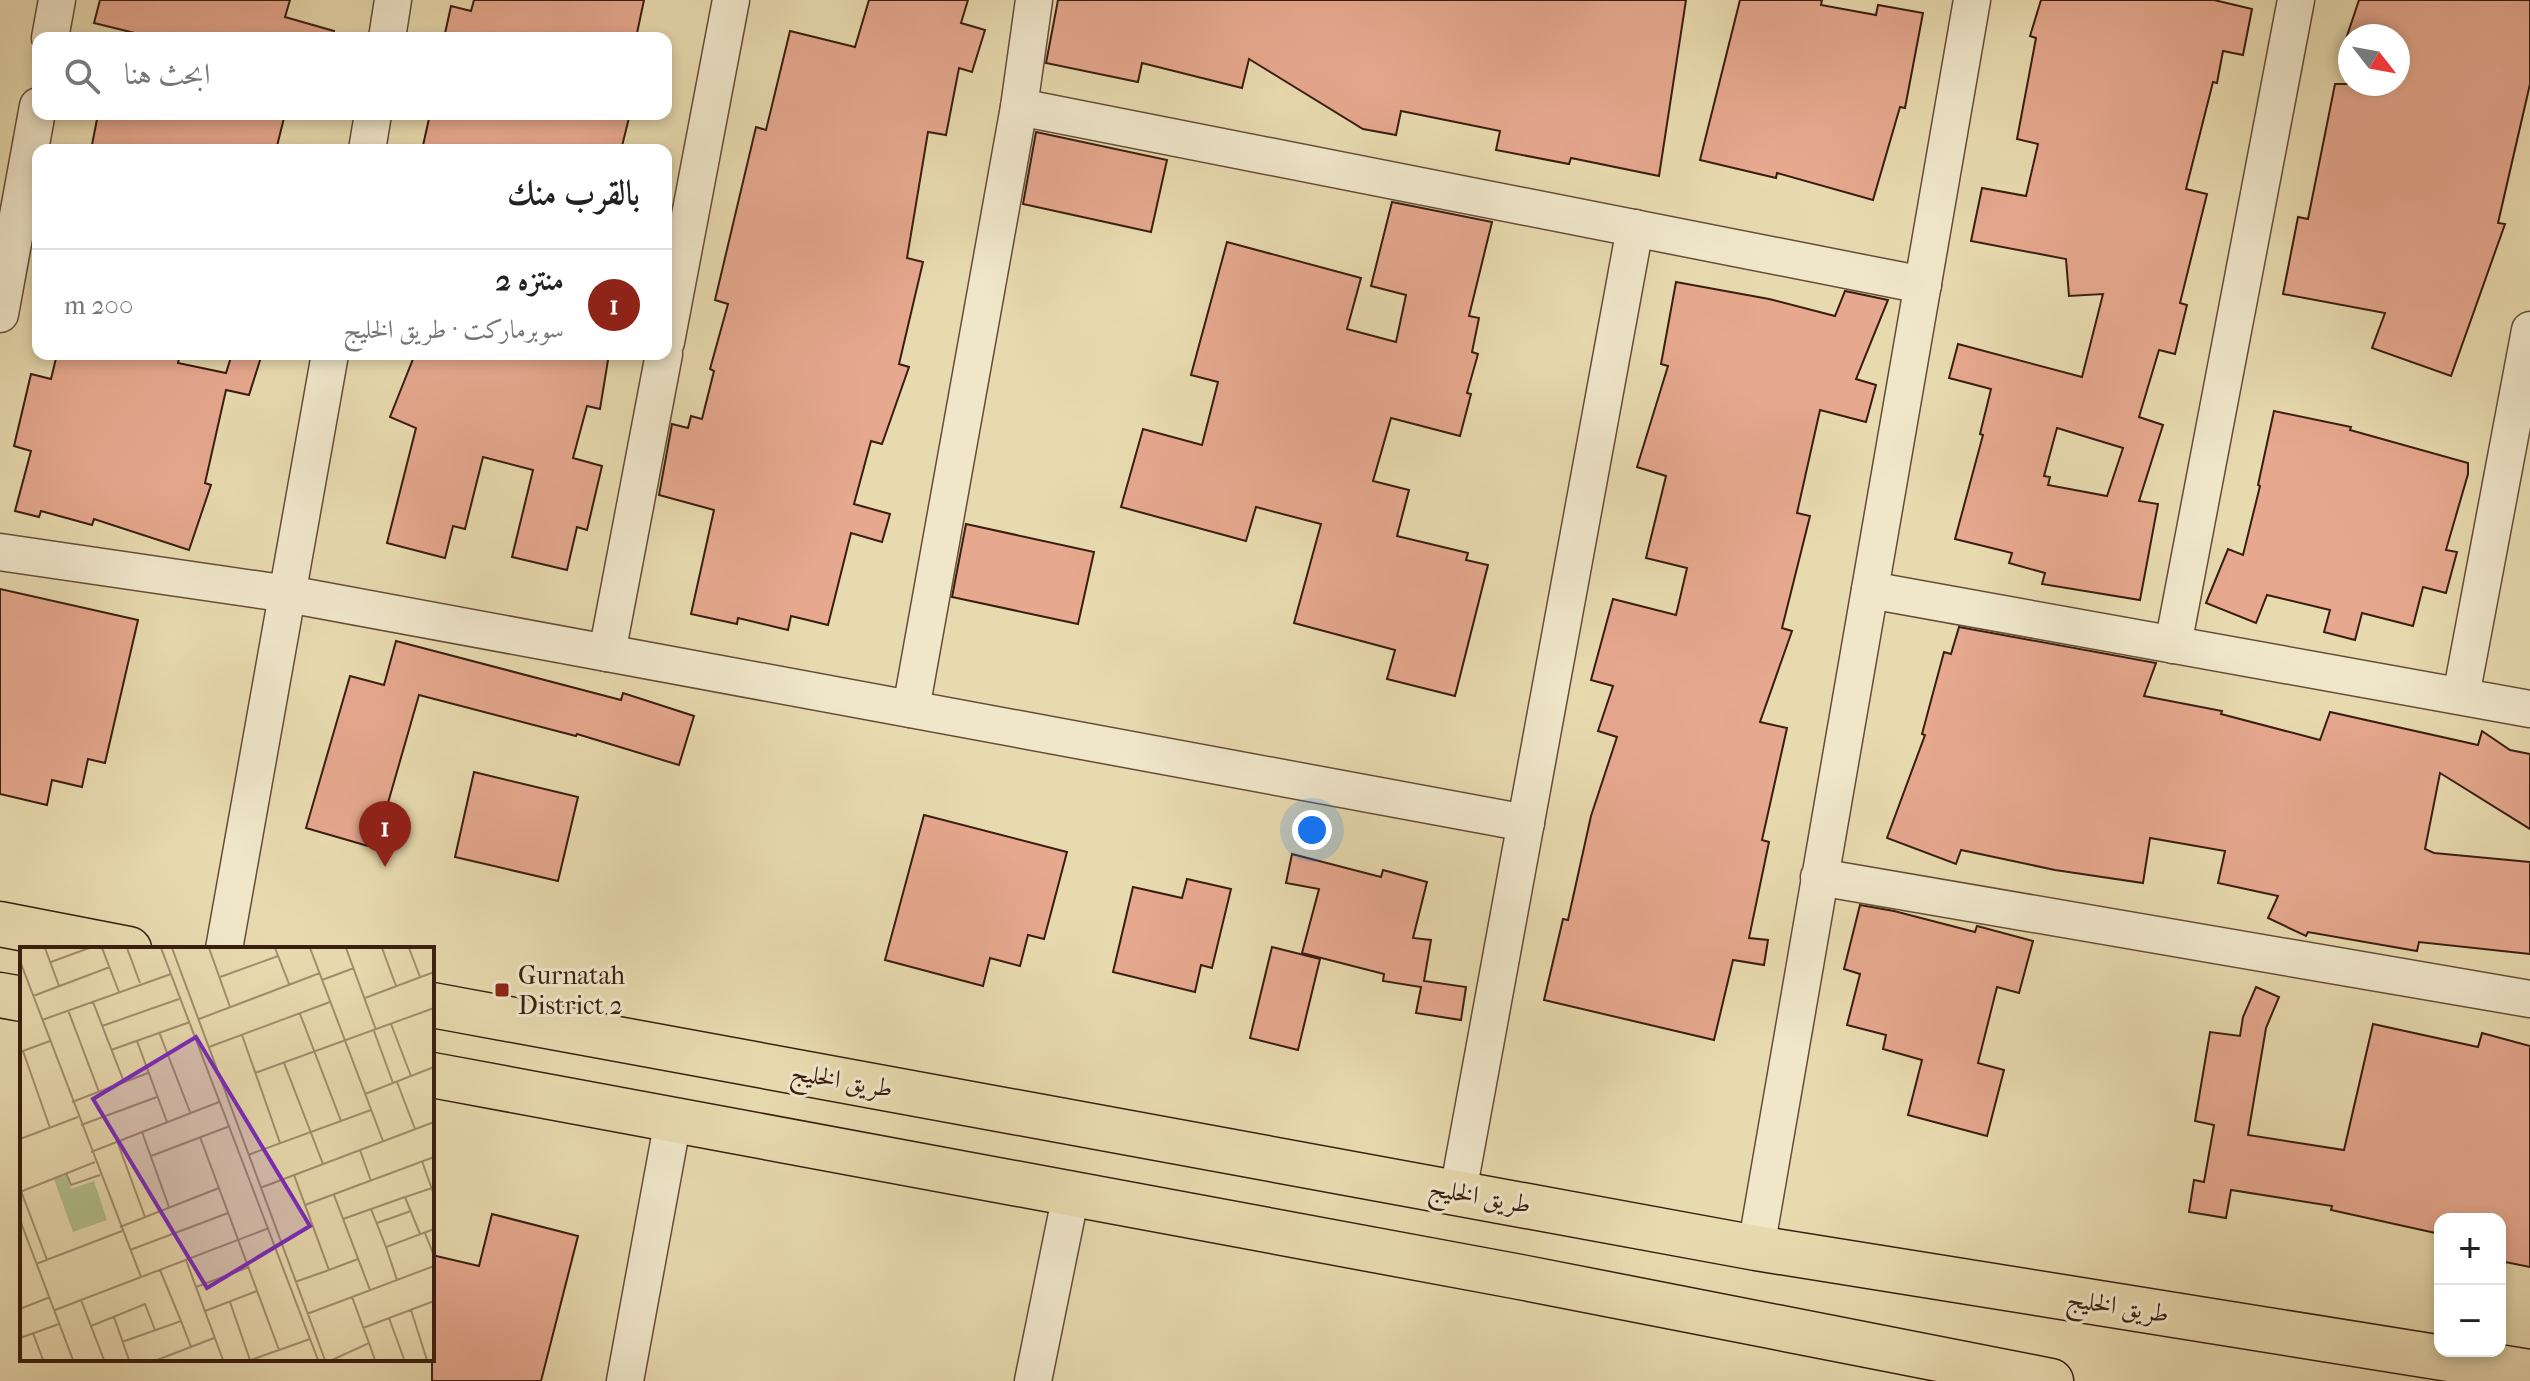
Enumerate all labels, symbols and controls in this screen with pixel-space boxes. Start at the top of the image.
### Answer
north arrow [2338,24,2410,96]
search box [32,32,672,120]
icon: search [60,54,104,98]
text: ابحث هنا [124,57,210,92]
text: بالقرب منك [507,173,640,213]
text: منتزه 2 [496,263,564,298]
text: 200 m [64,290,133,321]
text: 1 [609,290,619,321]
text: سوبرماركت · طريق الخليج [343,314,564,345]
pin: 1 [359,801,411,867]
your location [1292,810,1332,850]
inset map [20,947,434,1361]
place label: Gurnatah District 2 [518,960,626,1021]
marker: Gurnatah District 2 [493,981,511,999]
street label: طريق الخليج [787,1056,896,1112]
street label: طريق الخليج [1425,1172,1534,1228]
map controls [2434,1213,2506,1357]
button: + [2434,1213,2506,1285]
street label: طريق الخليج [2063,1283,2171,1337]
button: − [2434,1285,2506,1357]

